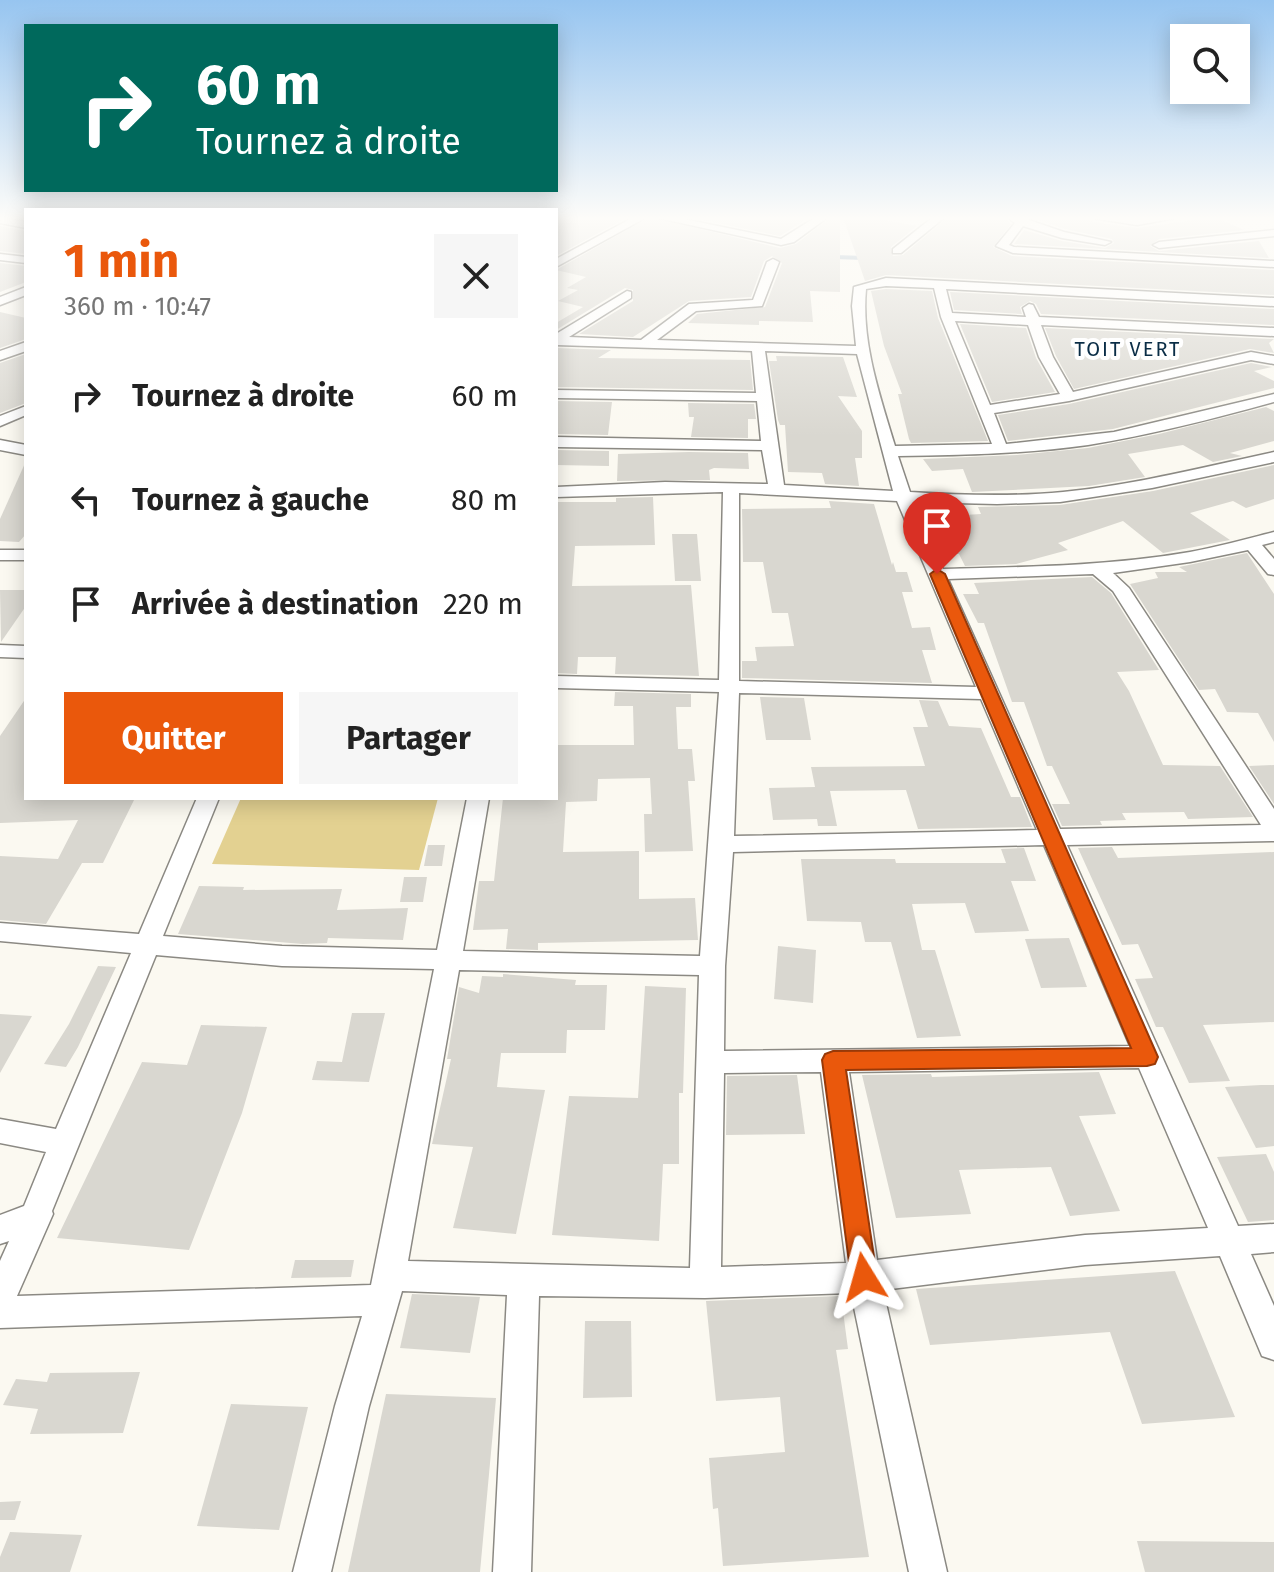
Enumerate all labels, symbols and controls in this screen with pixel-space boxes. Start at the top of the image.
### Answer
map controls [1170,24,1250,104]
button: search [1170,24,1250,104]
text: 60 m [196,52,321,119]
icon: right [64,56,168,160]
text: Tournez à droite [196,120,461,164]
text: 1 min [64,232,179,290]
button: close [434,234,518,318]
text: 360 m · 10:47 [64,291,211,322]
district label: TOIT VERT [1075,337,1181,361]
icon: right [64,374,108,418]
text: Tournez à droite [132,378,354,414]
text: 60 m [452,378,518,414]
icon: left [64,478,108,522]
text: Tournez à gauche [132,482,369,518]
text: 80 m [451,482,518,518]
pin [903,492,971,574]
icon: arrive [915,504,959,548]
icon: arrive [64,582,108,626]
text: Arrivée à destination [132,586,419,622]
text: 220 m [443,586,523,622]
button: Quitter [64,692,283,784]
button: Partager [299,692,518,784]
position arrow [822,1235,906,1319]

